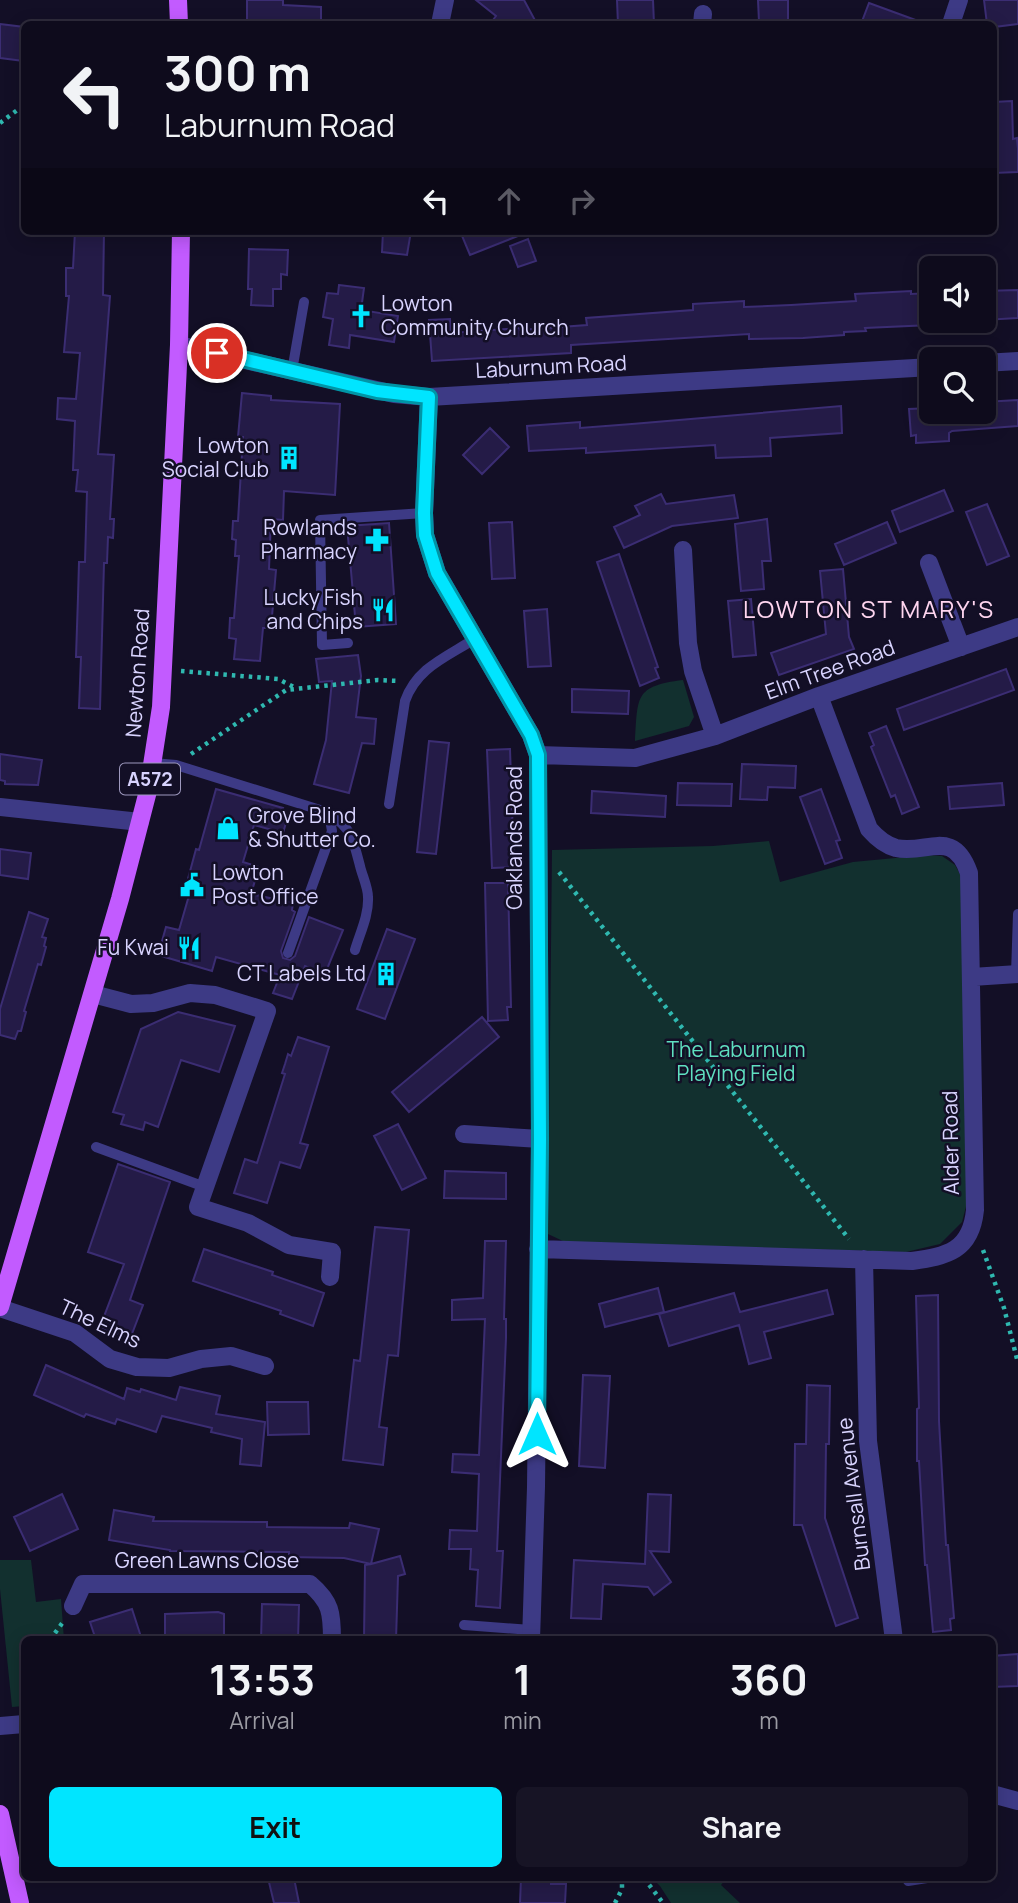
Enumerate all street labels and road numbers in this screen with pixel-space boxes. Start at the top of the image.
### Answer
street label: Laburnum Road [475,348,627,384]
street label: Newton Road [119,608,155,738]
street label: Elm Tree Road [761,633,898,706]
road number: A572 [120,764,180,794]
street label: Oaklands Road [500,766,528,910]
street label: Alder Road [935,1091,965,1195]
street label: The Elms [55,1292,146,1354]
street label: Burnsall Avenue [830,1416,876,1572]
street label: Green Lawns Close [115,1546,299,1574]

